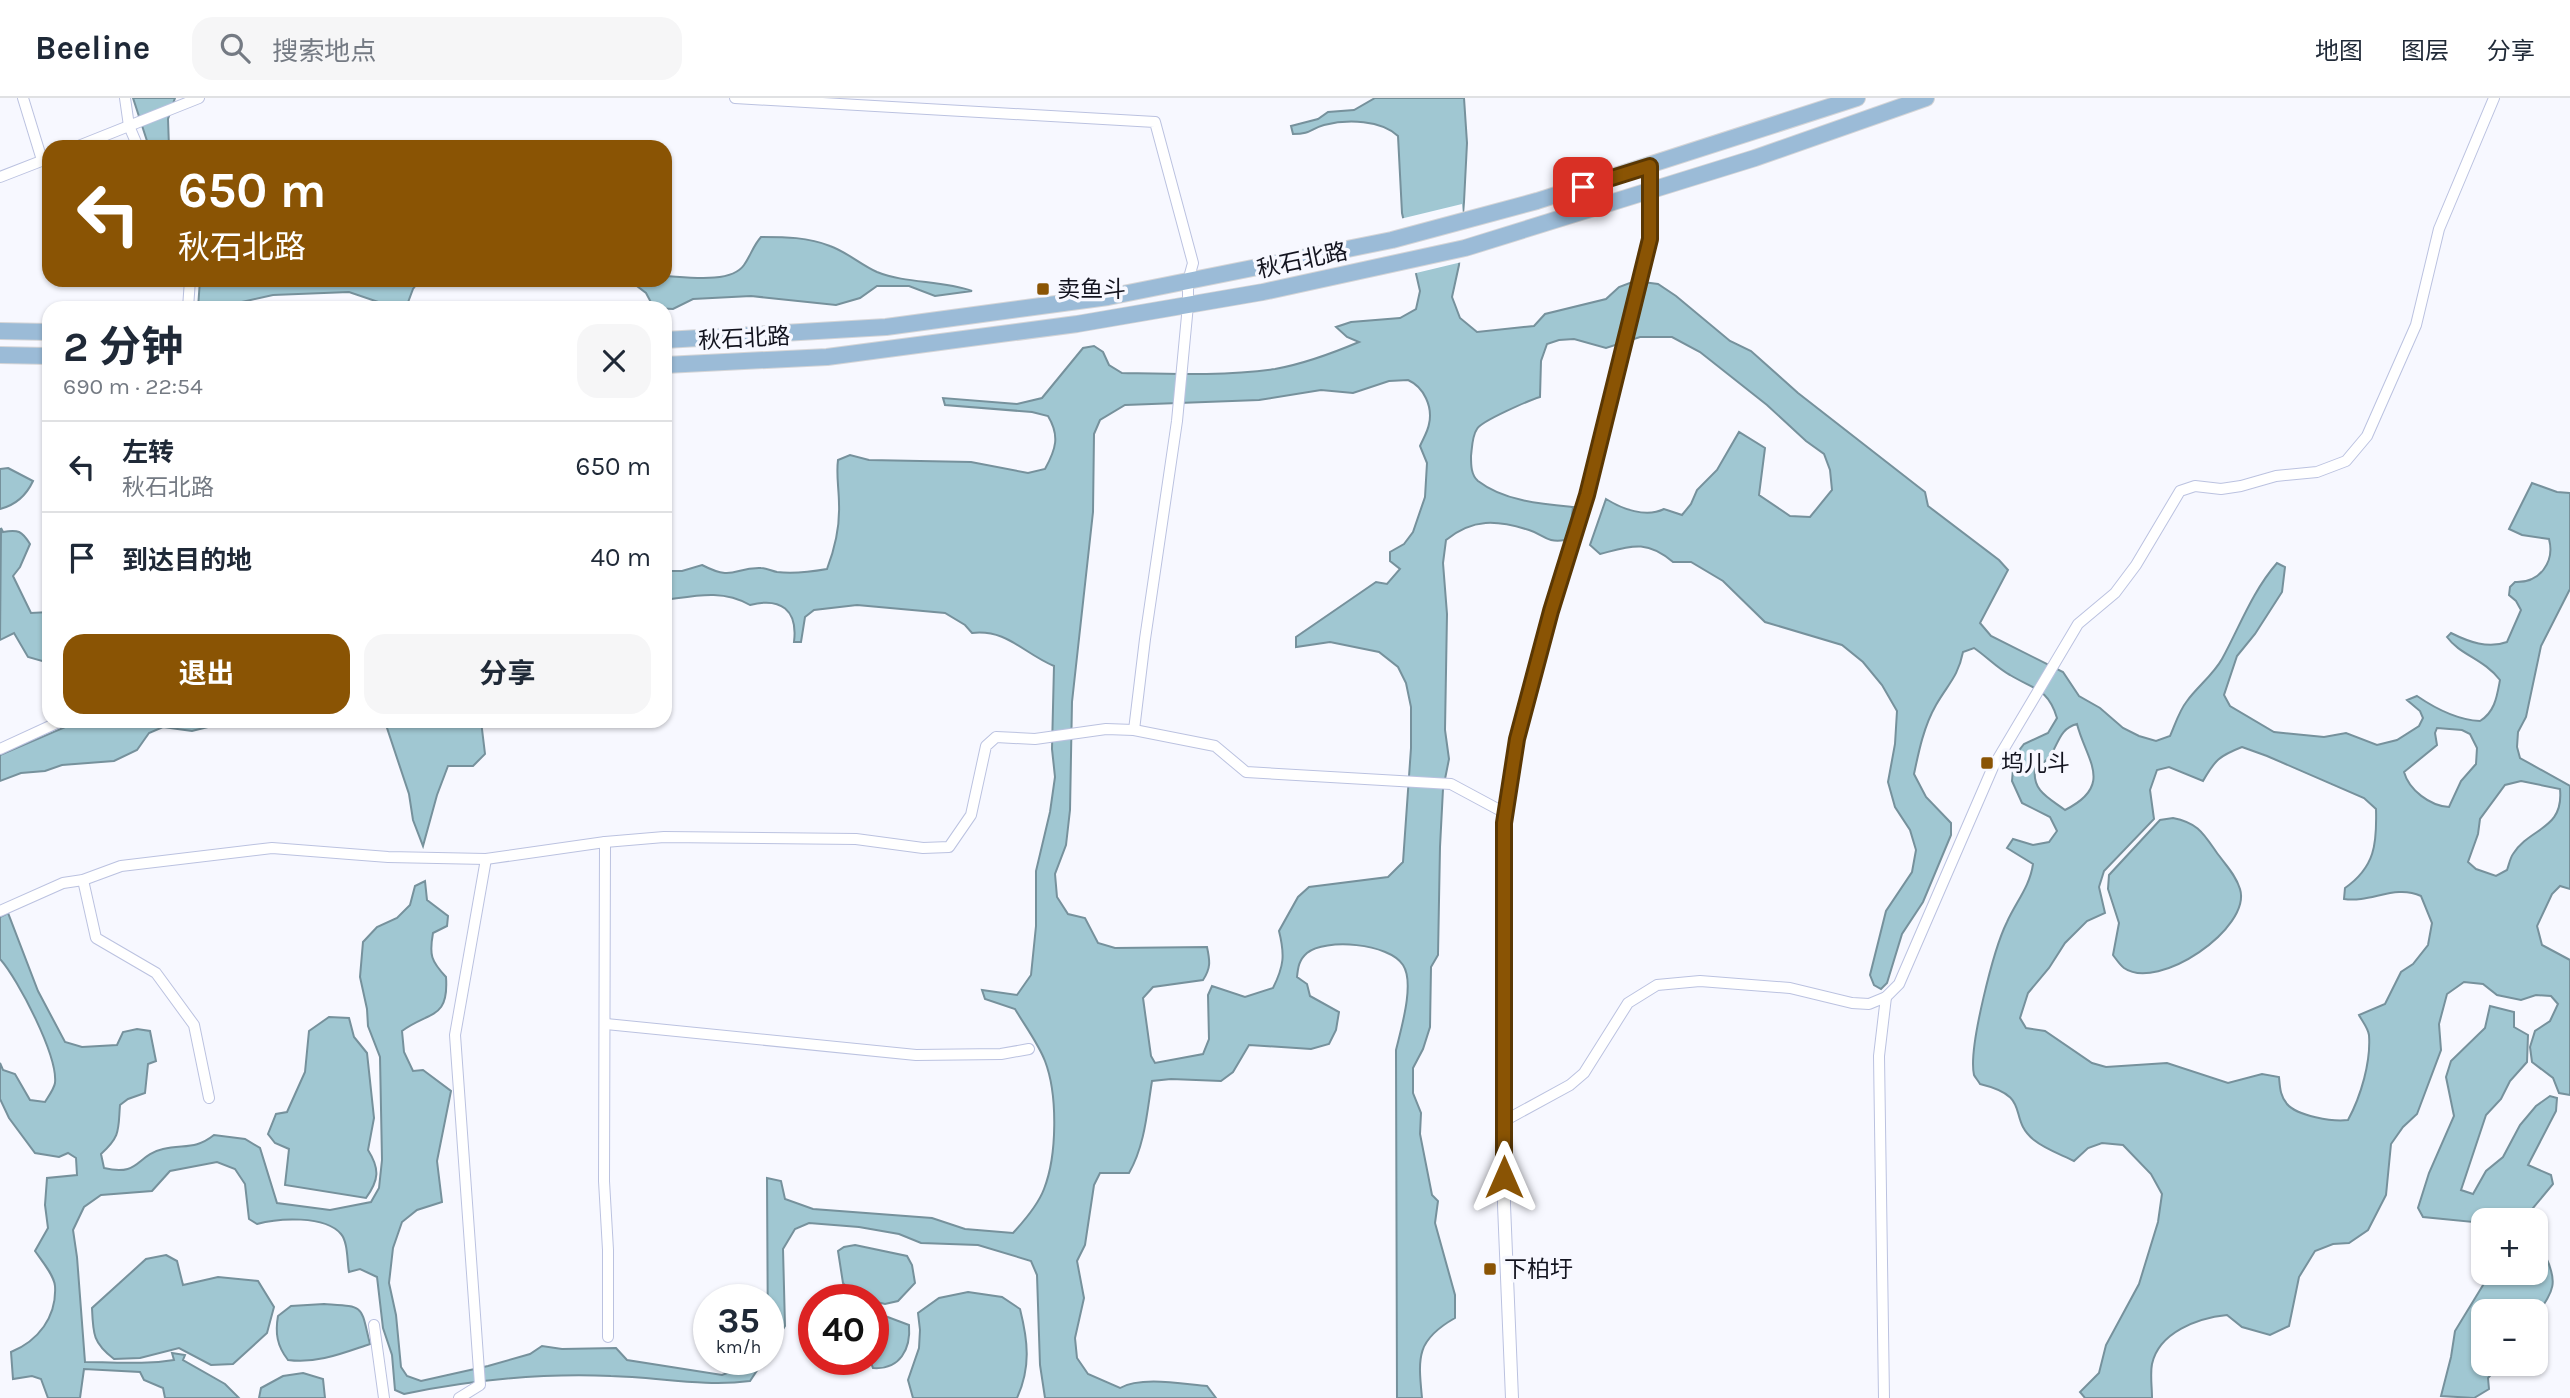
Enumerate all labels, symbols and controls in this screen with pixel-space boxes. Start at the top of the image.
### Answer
search box [192,17,682,80]
text: Beeline [35,29,150,67]
icon: search [216,29,254,67]
text: 搜索地点 [272,36,376,67]
text: 地图 [2315,37,2363,65]
text: 图层 [2401,37,2449,65]
text: 分享 [2487,37,2535,65]
pin [1553,157,1613,217]
text: 650 m [178,162,326,219]
icon: left [63,168,154,259]
icon: arrive [1564,168,1602,206]
text: 秋石北路 [178,229,306,266]
street label: 秋石北路 [1254,238,1350,283]
place label: 卖鱼斗 [1057,276,1126,303]
marker: 卖鱼斗 [1035,281,1051,297]
text: 2 分钟 [63,322,183,372]
street label: 秋石北路 [697,323,791,354]
button: close [577,324,651,398]
text: 690 m · 22:54 [63,373,203,400]
text: 左转 [122,437,174,468]
icon: left [63,448,101,486]
text: 650 m [576,451,651,482]
text: 秋石北路 [122,474,214,501]
icon: arrive [63,539,101,577]
text: 40 m [591,542,651,573]
text: 到达目的地 [122,545,252,576]
button: 退出 [63,634,350,714]
button: 分享 [364,634,651,714]
place label: 坞儿斗 [2001,750,2070,777]
marker: 坞儿斗 [1979,755,1995,771]
position arrow [1467,1140,1541,1214]
map controls [2471,1208,2548,1376]
button: + [2471,1208,2548,1285]
place label: 下柏圩 [1504,1256,1573,1283]
marker: 下柏圩 [1482,1261,1498,1277]
speed limit sign: 40 [798,1284,889,1375]
button: − [2471,1299,2548,1376]
text: 35 [717,1300,760,1341]
text: km/h [716,1336,761,1358]

